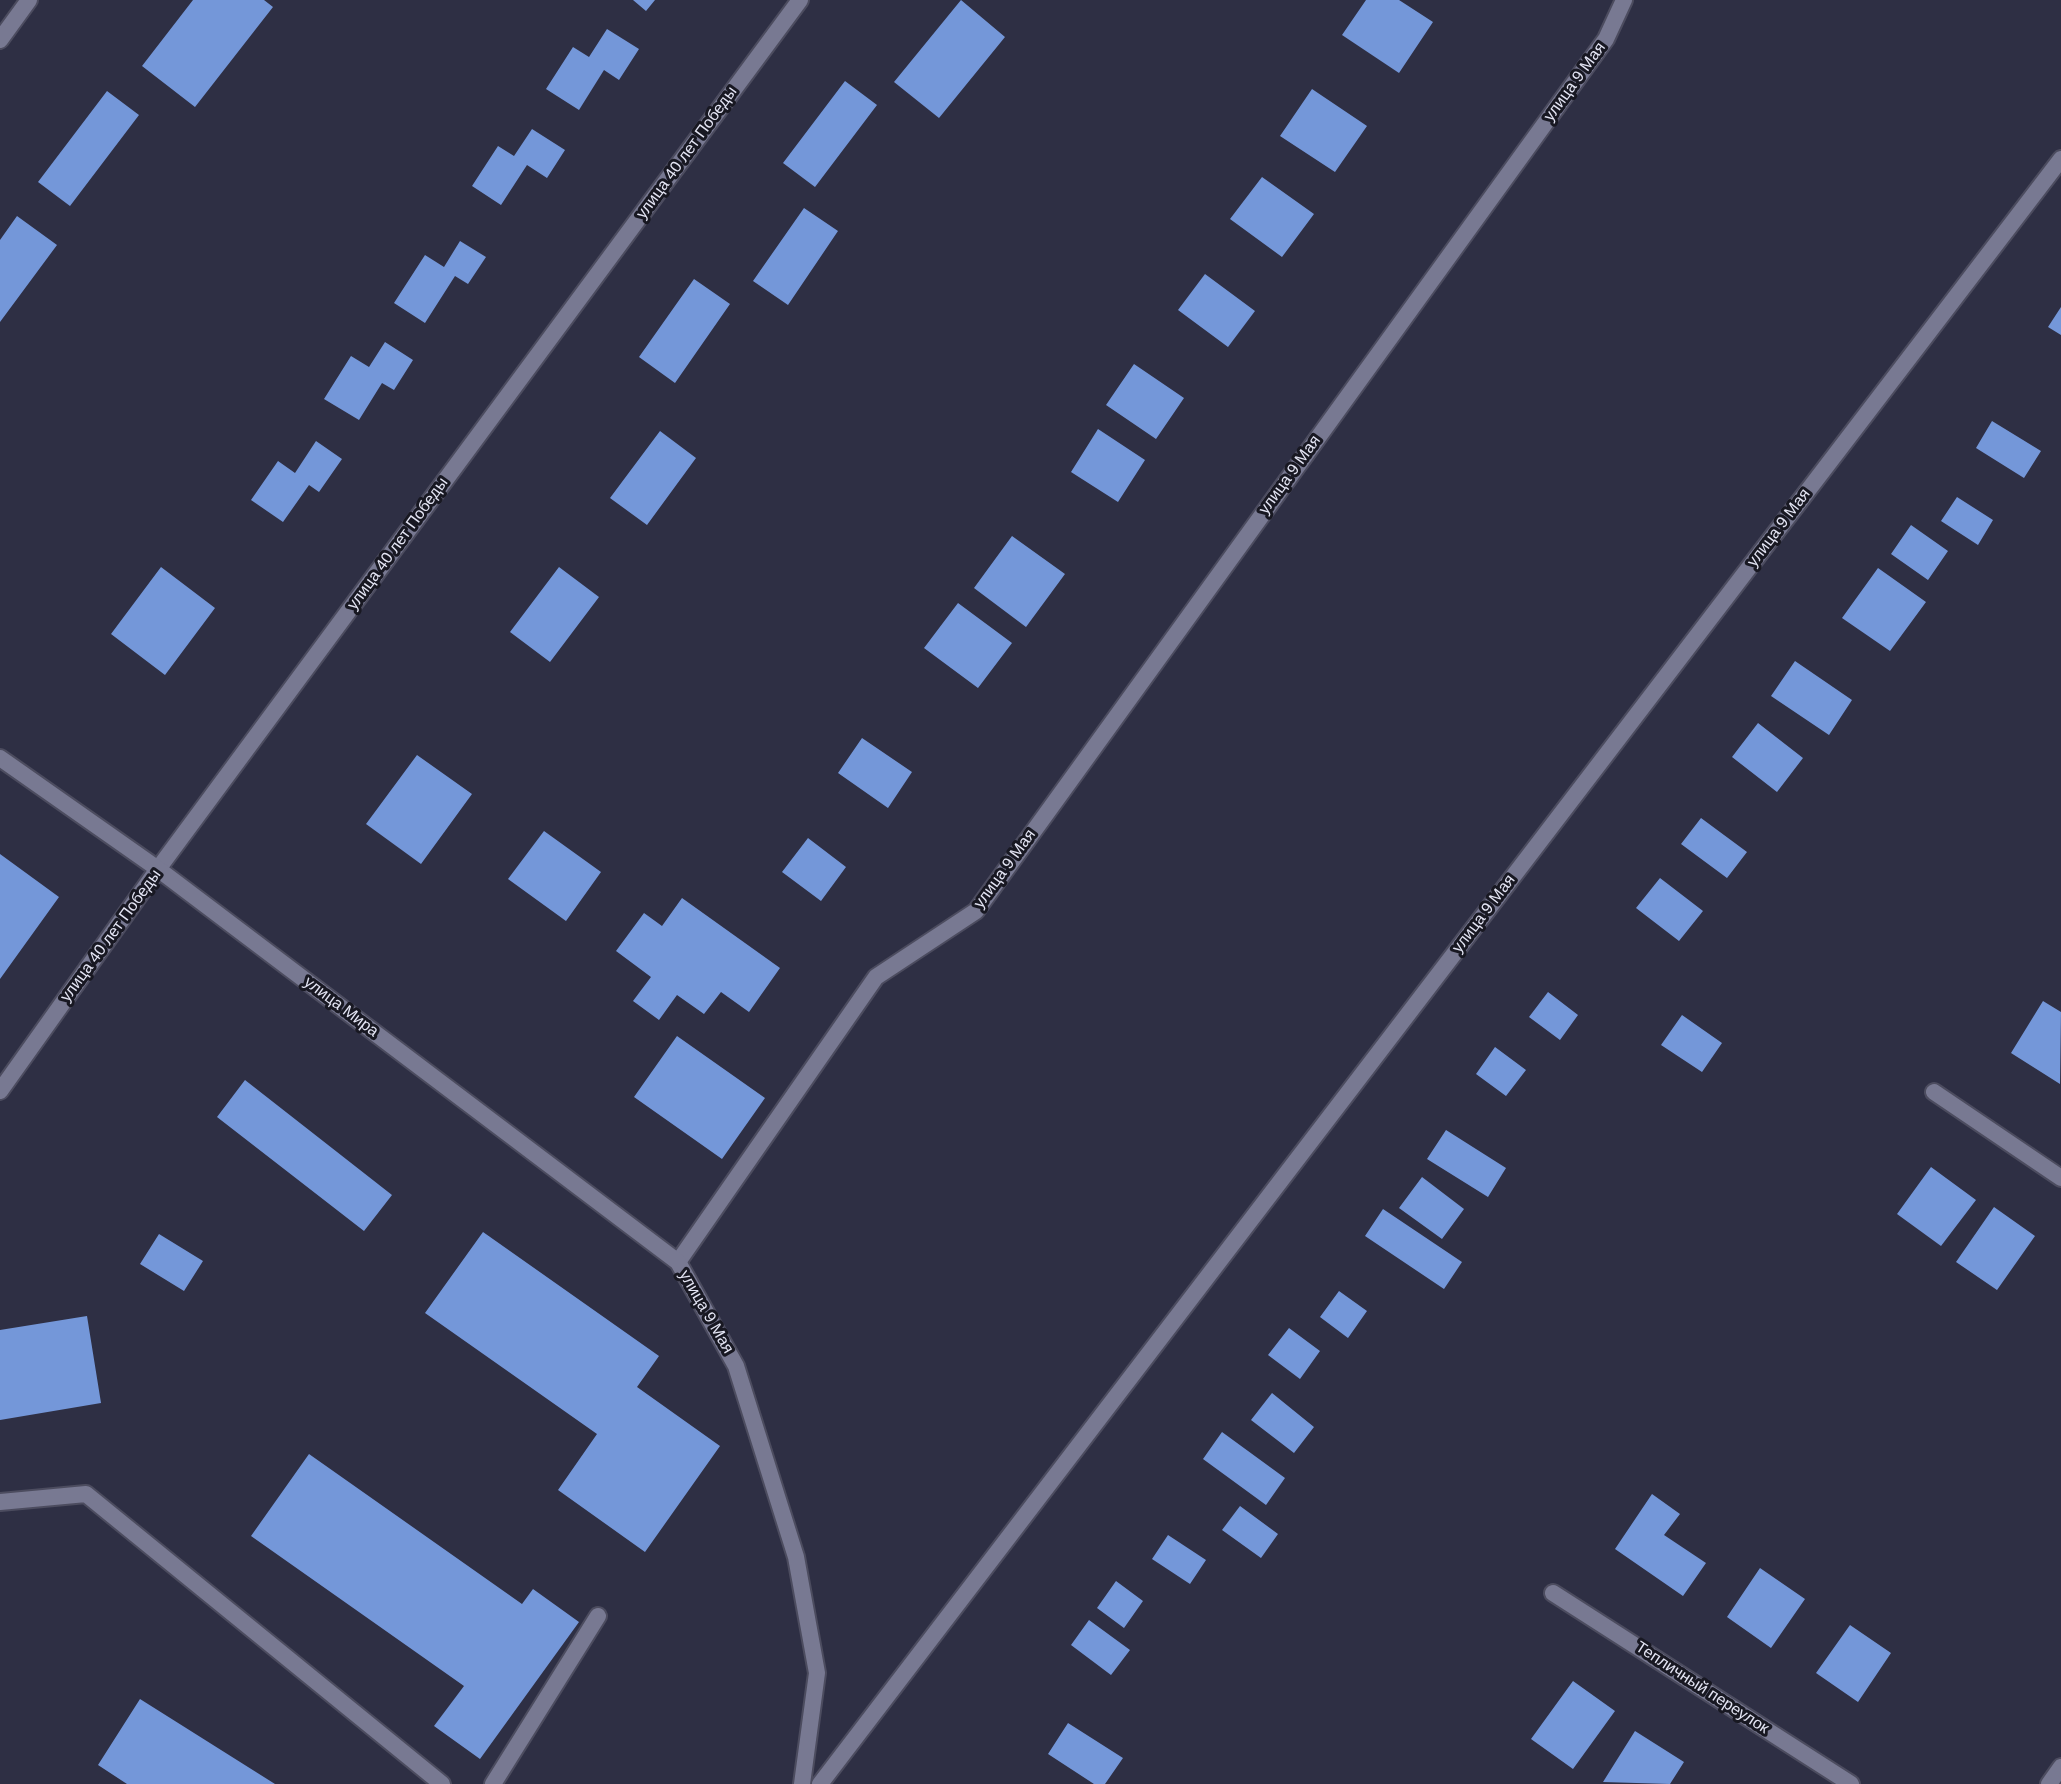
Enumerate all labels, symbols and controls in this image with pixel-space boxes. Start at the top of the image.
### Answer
street label: улица 9 Мая [1540,39,1610,125]
street label: улица 40 лет Победы [633,83,741,223]
street label: улица 9 Мая [1255,432,1325,518]
street label: улица 40 лет Победы [344,474,452,614]
street label: улица 9 Мая [1743,485,1815,571]
street label: улица 9 Мая [970,826,1040,912]
street label: улица 40 лет Победы [57,866,165,1006]
street label: улица 9 Мая [1448,871,1520,957]
street label: улица Мира [300,973,382,1041]
street label: улица 9 Мая [674,1267,738,1357]
street label: Тепличный переулок [1632,1638,1772,1738]

